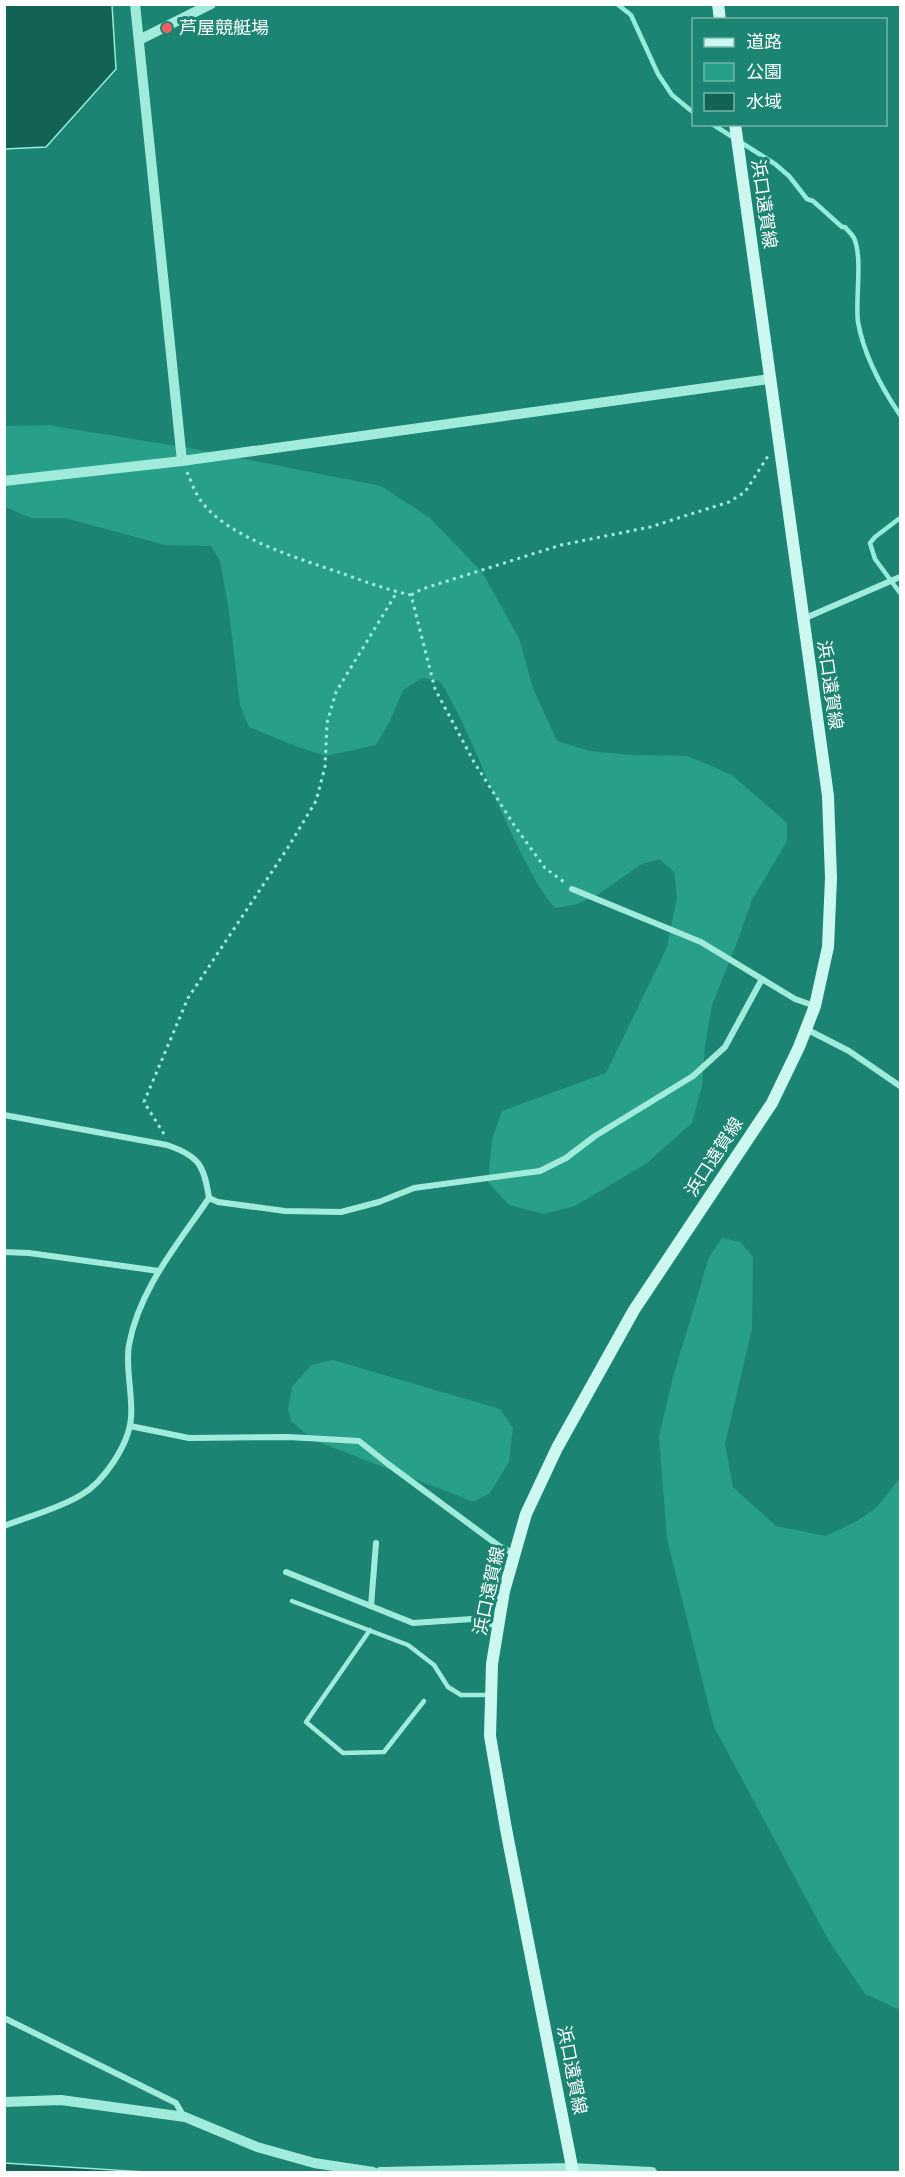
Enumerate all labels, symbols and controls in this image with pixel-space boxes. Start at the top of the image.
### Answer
place label: 芦屋競艇場 [179,17,269,38]
legend [692,18,887,126]
marker: 芦屋競艇場 [160,21,174,35]
text: 道路 [746,31,782,52]
text: 公園 [746,61,782,82]
text: 水域 [746,91,782,112]
street label: 浜口遠賀線 [748,158,781,250]
street label: 浜口遠賀線 [814,639,847,731]
street label: 浜口遠賀線 [680,1113,747,1200]
street label: 浜口遠賀線 [469,1545,508,1637]
street label: 浜口遠賀線 [554,2024,591,2116]

